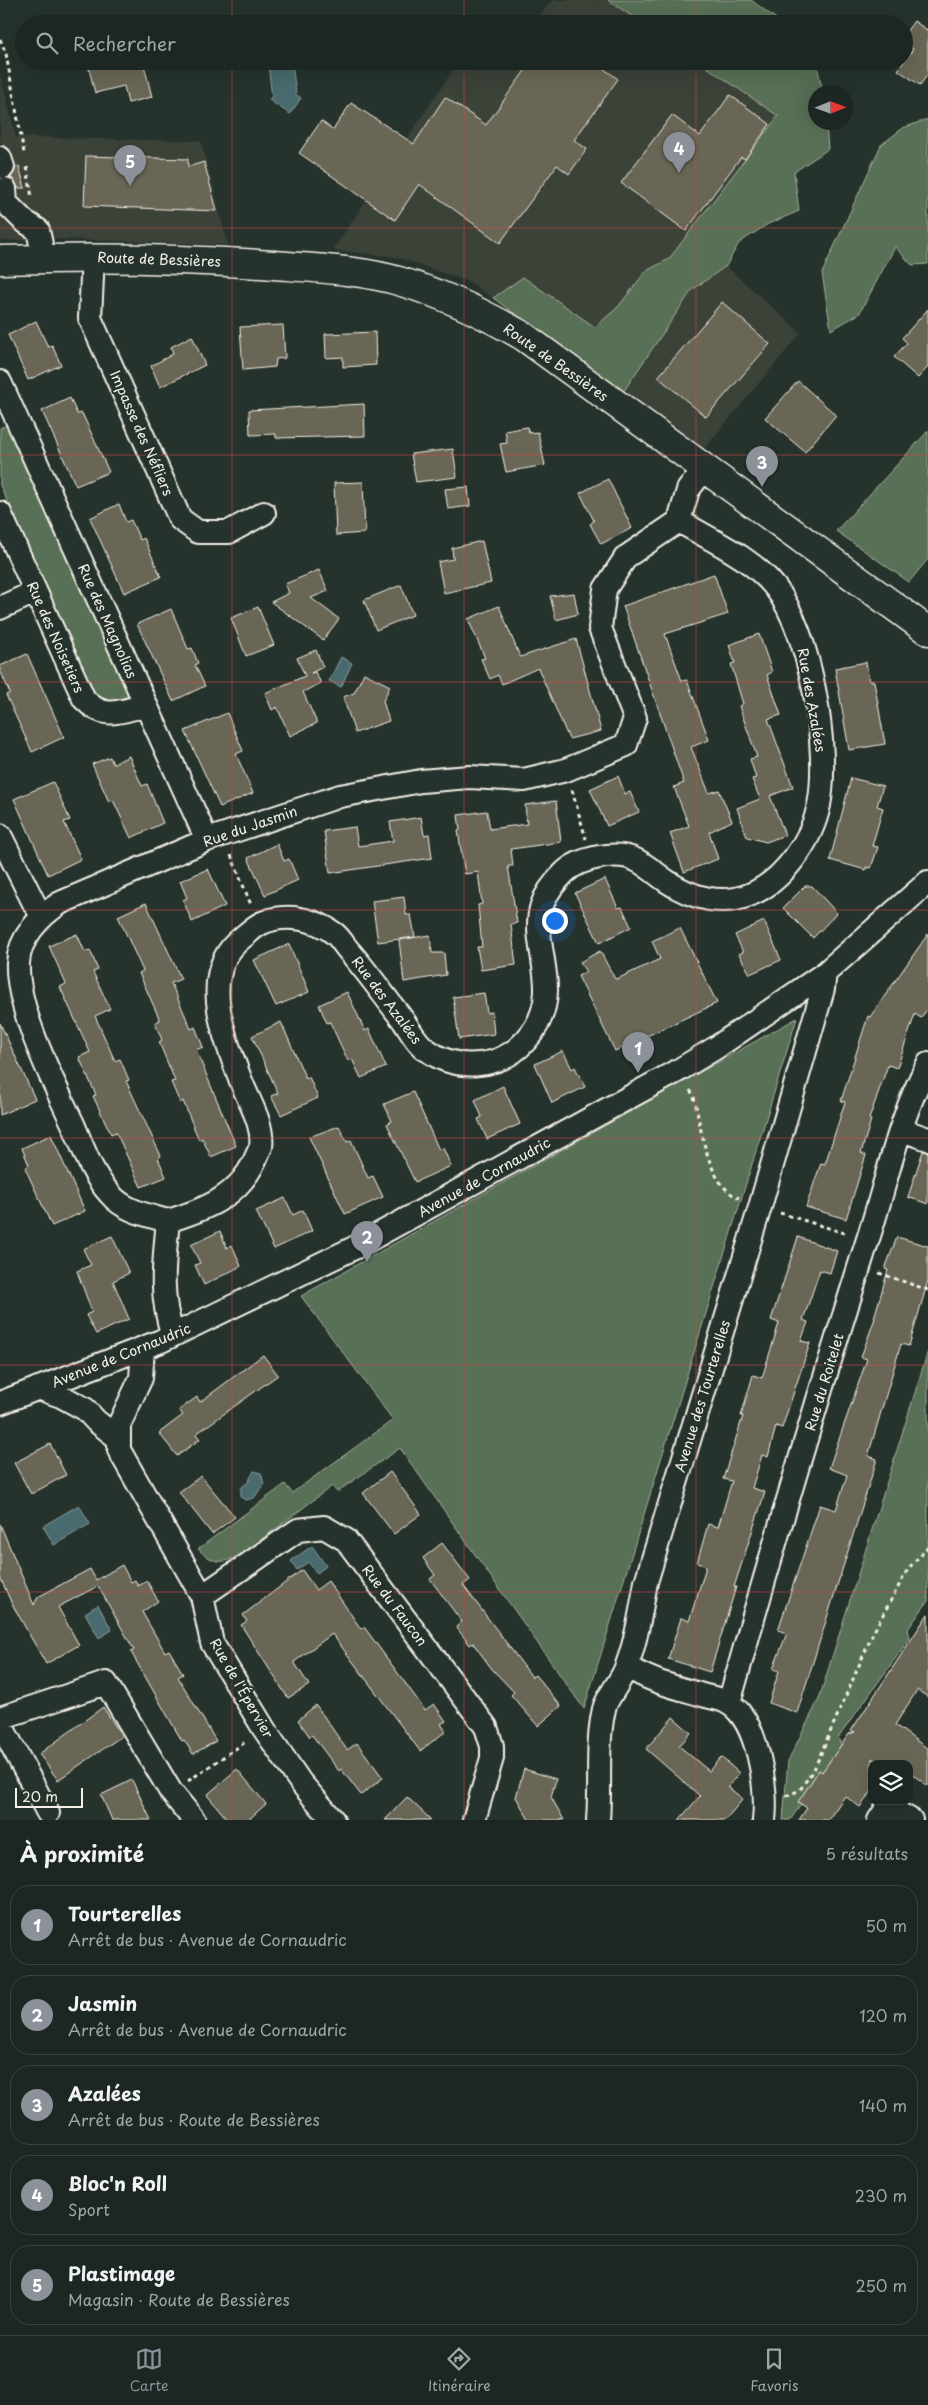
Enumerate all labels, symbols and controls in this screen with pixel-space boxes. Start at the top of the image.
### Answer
search box [15,15,913,70]
icon: search [33,29,61,57]
text: Rechercher [73,29,176,57]
north arrow [808,85,853,130]
pin: 4 [663,132,695,173]
pin: 5 [114,145,146,186]
street label: Route de Bessières [97,246,221,272]
street label: Route de Bessières [499,318,613,406]
street label: Impasse des Néfliers [105,367,179,499]
pin: 3 [746,446,778,487]
street label: Rue des Magnolias [73,560,143,682]
street label: Rue des Noisetiers [22,578,90,696]
street label: Rue des Azalées [793,646,831,754]
street label: Rue du Jasmin [200,800,300,852]
your location [542,908,568,934]
street label: Rue des Azalées [347,952,427,1048]
pin: 1 [622,1032,654,1073]
street label: Avenue de Cornaudric [414,1132,554,1222]
pin: 2 [351,1221,383,1262]
street label: Avenue de Cornaudric [48,1317,194,1393]
street label: Avenue des Tourterelles [669,1317,735,1475]
street label: Rue du Roitelet [799,1330,849,1433]
street label: Rue du Faucon [357,1560,433,1650]
street label: Rue de l'Épervier [205,1634,279,1742]
map controls [868,1760,913,1805]
button: layers [868,1760,913,1805]
scale bar [15,1785,82,1808]
text: 20 m [22,1786,58,1807]
text: À proximité [20,1837,144,1869]
text: 5 résultats [825,1841,908,1865]
text: Tourterelles [68,1899,181,1927]
text: 1 [33,1913,41,1937]
text: 50 m [866,1913,907,1937]
text: Arrêt de bus · Avenue de Cornaudric [68,1927,347,1951]
text: Jasmin [68,1989,137,2017]
text: 2 [31,2003,43,2027]
text: 120 m [860,2003,907,2027]
text: Arrêt de bus · Avenue de Cornaudric [68,2017,347,2041]
text: Azalées [68,2079,141,2107]
text: 3 [32,2093,42,2117]
text: 140 m [859,2093,907,2117]
text: Arrêt de bus · Route de Bessières [68,2107,320,2131]
text: Bloc'n Roll [68,2169,167,2197]
text: 4 [32,2183,42,2207]
text: 230 m [855,2183,907,2207]
text: Sport [68,2197,110,2221]
text: Plastimage [68,2259,175,2287]
text: 5 [32,2273,42,2297]
text: 250 m [856,2273,907,2297]
text: Magasin · Route de Bessières [68,2287,290,2311]
tab: Carte [130,2345,169,2396]
tab: Itinéraire [428,2345,491,2396]
tab: Favoris [750,2345,798,2396]

